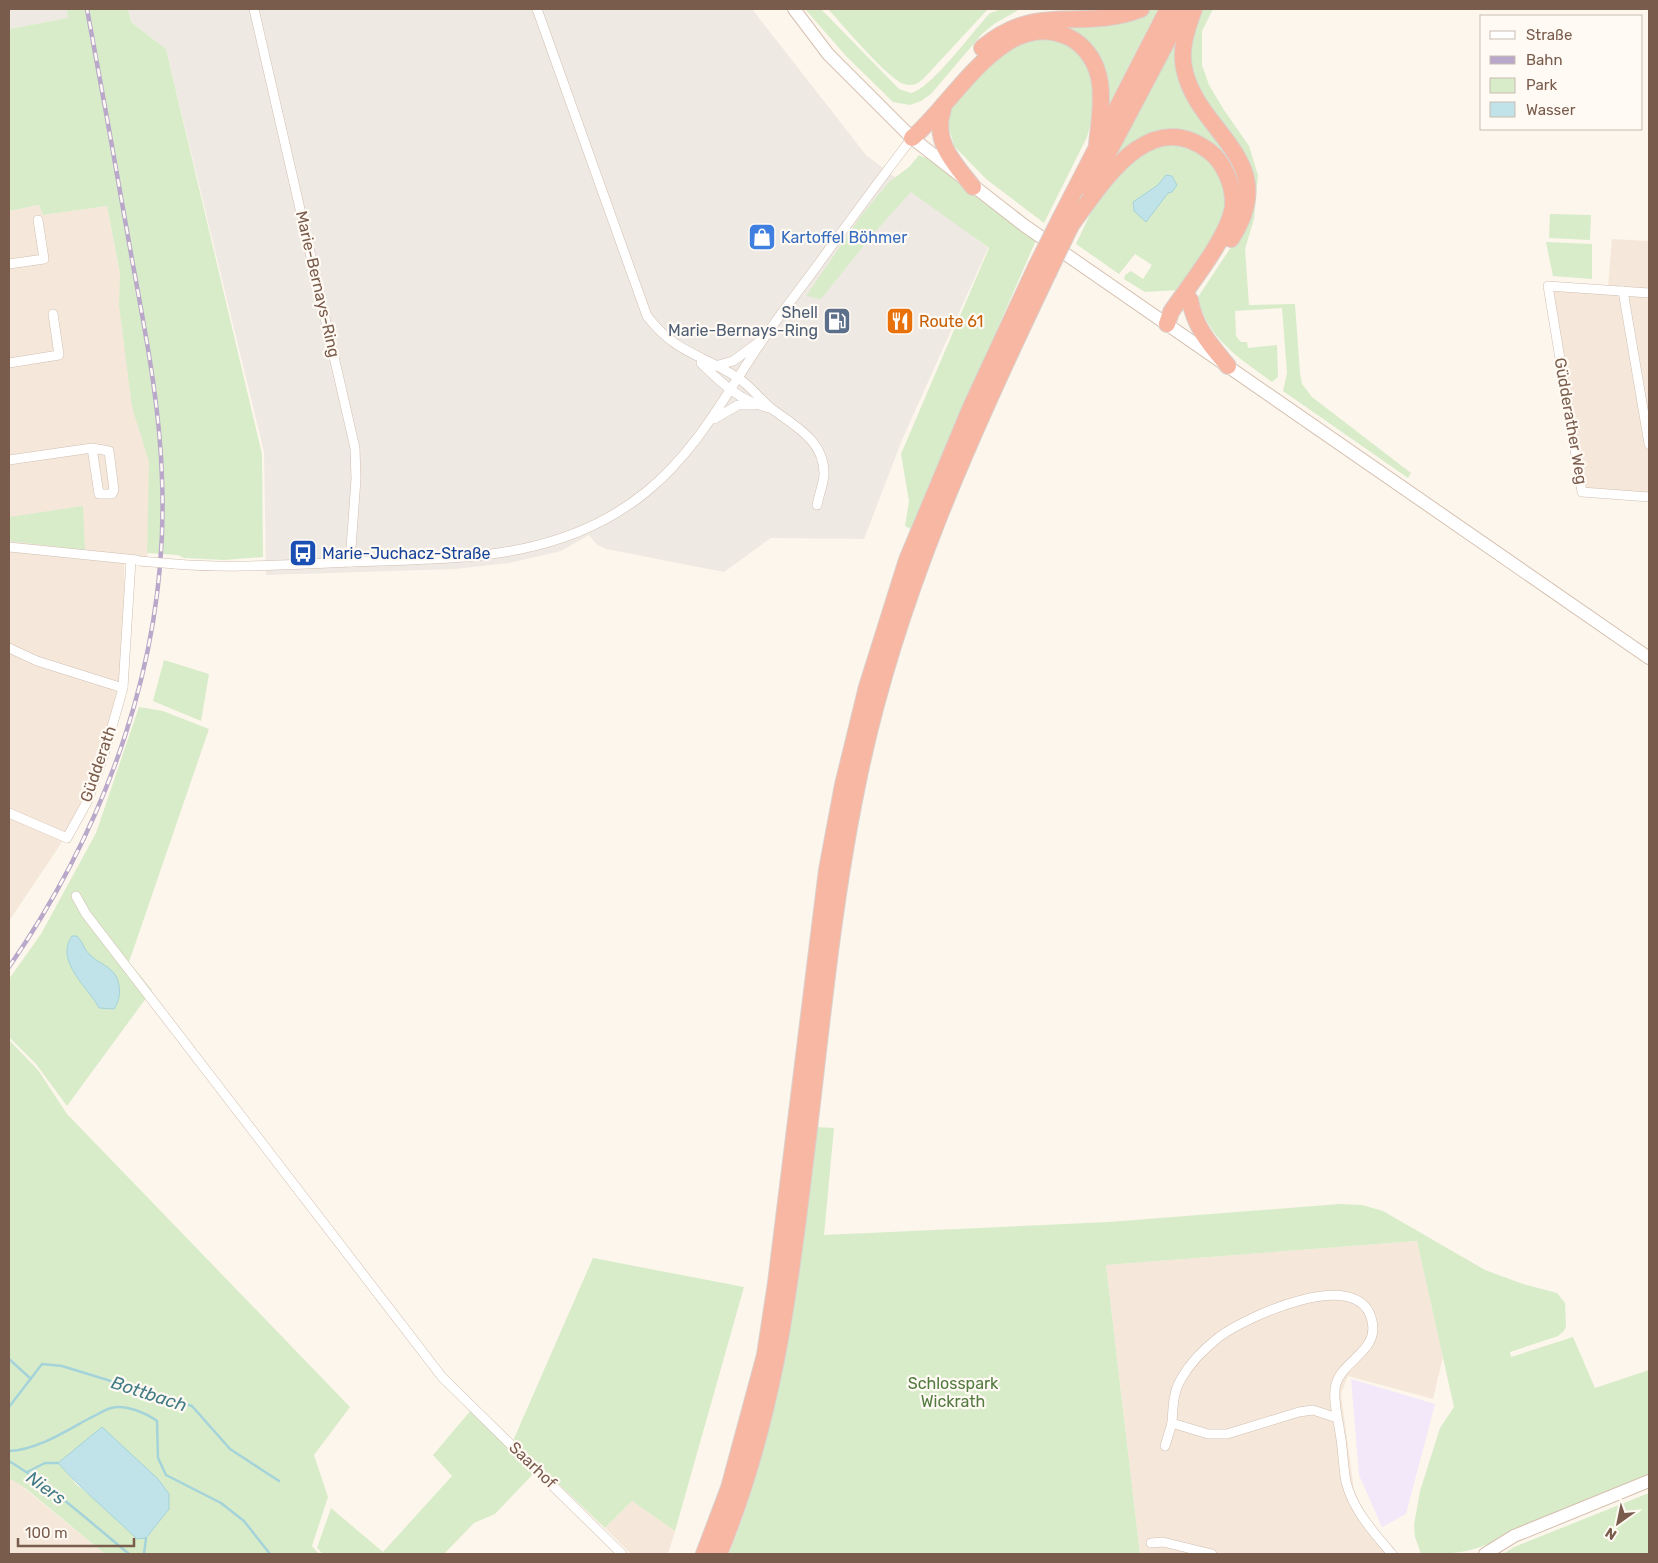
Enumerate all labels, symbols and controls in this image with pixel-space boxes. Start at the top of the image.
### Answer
legend [1480,15,1643,130]
text: Straße [1526,26,1572,44]
text: Bahn [1526,51,1563,69]
text: Park [1526,76,1557,94]
text: Wasser [1526,101,1576,119]
street label: Marie-Bernays-Ring [292,209,344,359]
shop icon: Kartoffel Böhmer [747,222,777,252]
place label: Kartoffel Böhmer [781,228,907,247]
place label: Shell Marie-Bernays-Ring [668,303,818,340]
fuel station icon: Shell Marie-Bernays-Ring [822,306,852,336]
restaurant icon: Route 61 [885,306,915,336]
place label: Route 61 [919,312,983,331]
street label: Güdderather Weg [1550,356,1592,486]
bus stop icon: Marie-Juchacz-Straße [288,538,318,568]
place label: Marie-Juchacz-Straße [322,544,491,563]
street label: Güdderath [76,723,120,805]
water label: Bottbach [108,1371,190,1417]
park label: Schlosspark Wickrath [908,1374,999,1411]
street label: Saarhof [505,1438,561,1493]
water label: Niers [22,1466,70,1510]
north arrow [1593,1498,1643,1548]
scale bar [18,1516,134,1548]
text: 100 m [25,1524,67,1542]
text: N [1602,1524,1620,1543]

